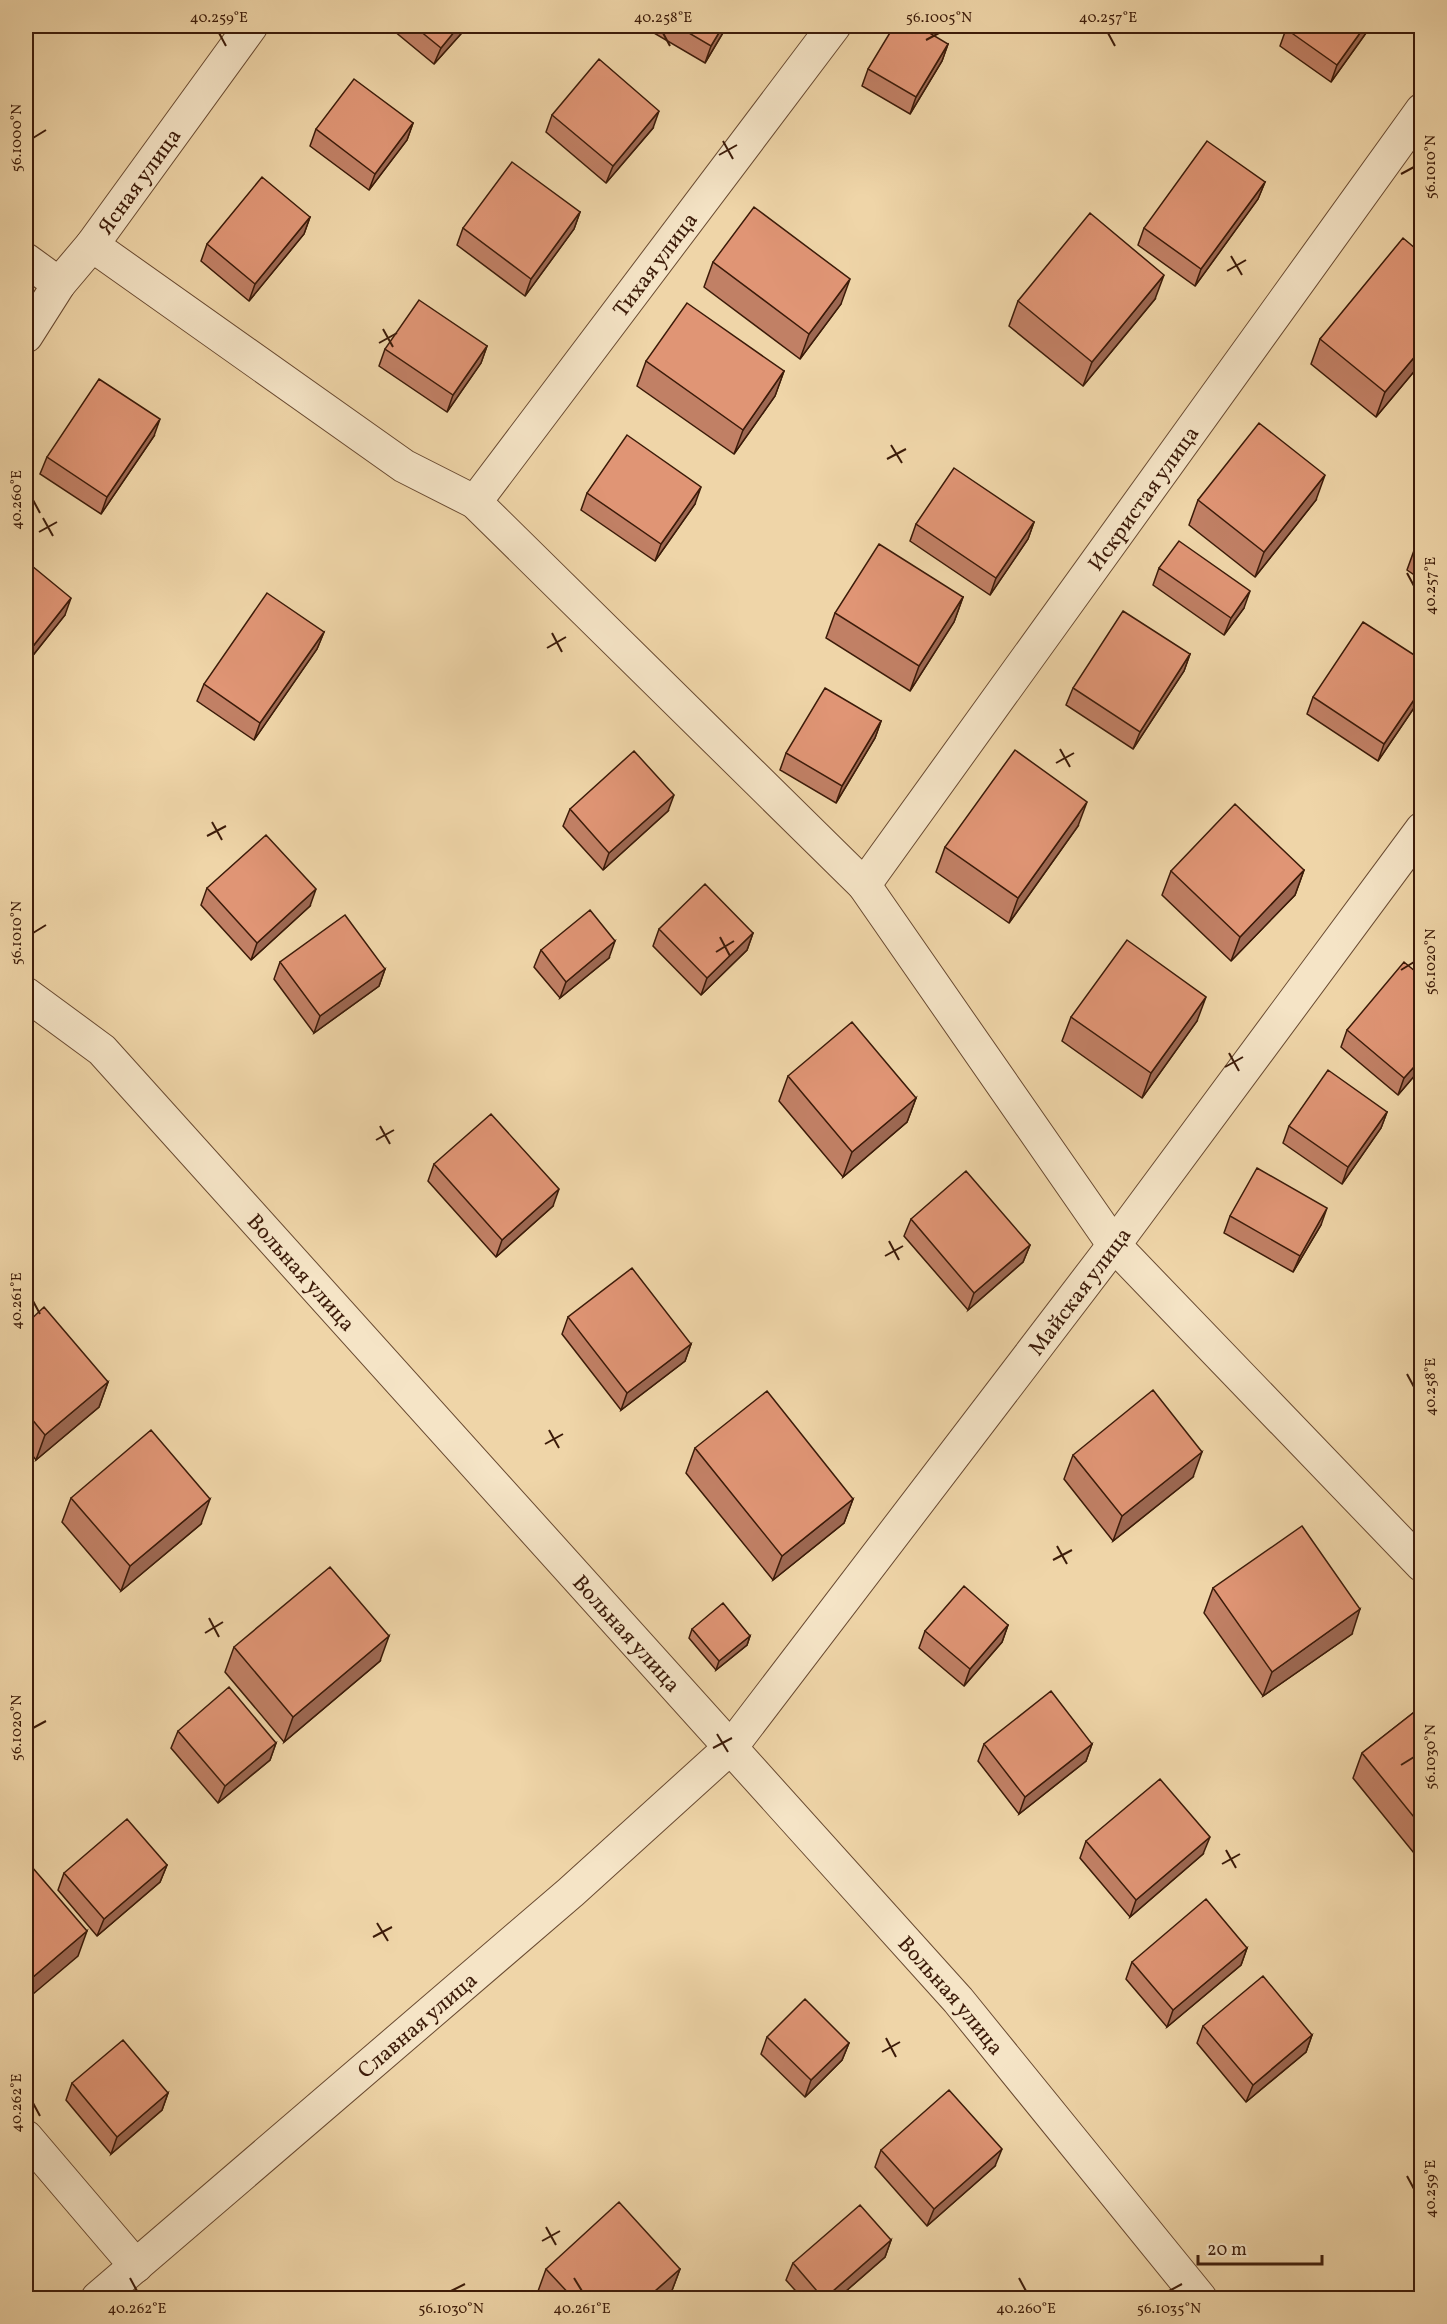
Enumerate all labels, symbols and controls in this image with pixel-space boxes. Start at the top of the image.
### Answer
text: 40.259°E [190,8,248,29]
text: 40.258°E [634,8,692,29]
text: 56.1005°N [906,8,972,29]
text: 40.257°E [1079,8,1137,29]
text: 56.1000°N [7,104,28,172]
street label: Ясная улица [91,123,190,242]
text: 56.1010°N [1421,135,1442,199]
street label: Тихая улица [607,207,706,325]
street label: Искристая улица [1082,420,1208,578]
text: 40.260°E [7,470,28,530]
text: 40.257°E [1421,557,1442,615]
text: 56.1010°N [7,901,28,965]
text: 56.1020°N [1421,929,1442,995]
street label: Вольная улица [239,1208,361,1339]
street label: Майская улица [1022,1222,1140,1363]
text: 40.261°E [7,1272,28,1330]
text: 40.258°E [1421,1358,1442,1416]
street label: Вольная улица [564,1569,687,1700]
text: 56.1020°N [7,1695,28,1761]
text: 56.1030°N [1421,1724,1442,1790]
street label: Вольная улица [889,1930,1010,2063]
street label: Славная улица [352,1966,485,2087]
text: 40.262°E [7,2073,28,2133]
text: 40.259°E [1421,2160,1442,2218]
scale bar [1198,2228,1322,2266]
text: 20 m [1207,2238,1247,2263]
text: 40.262°E [107,2299,167,2320]
text: 56.1030°N [418,2299,484,2320]
text: 40.261°E [553,2299,611,2320]
text: 40.260°E [996,2299,1056,2320]
text: 56.1035°N [1137,2299,1201,2320]

